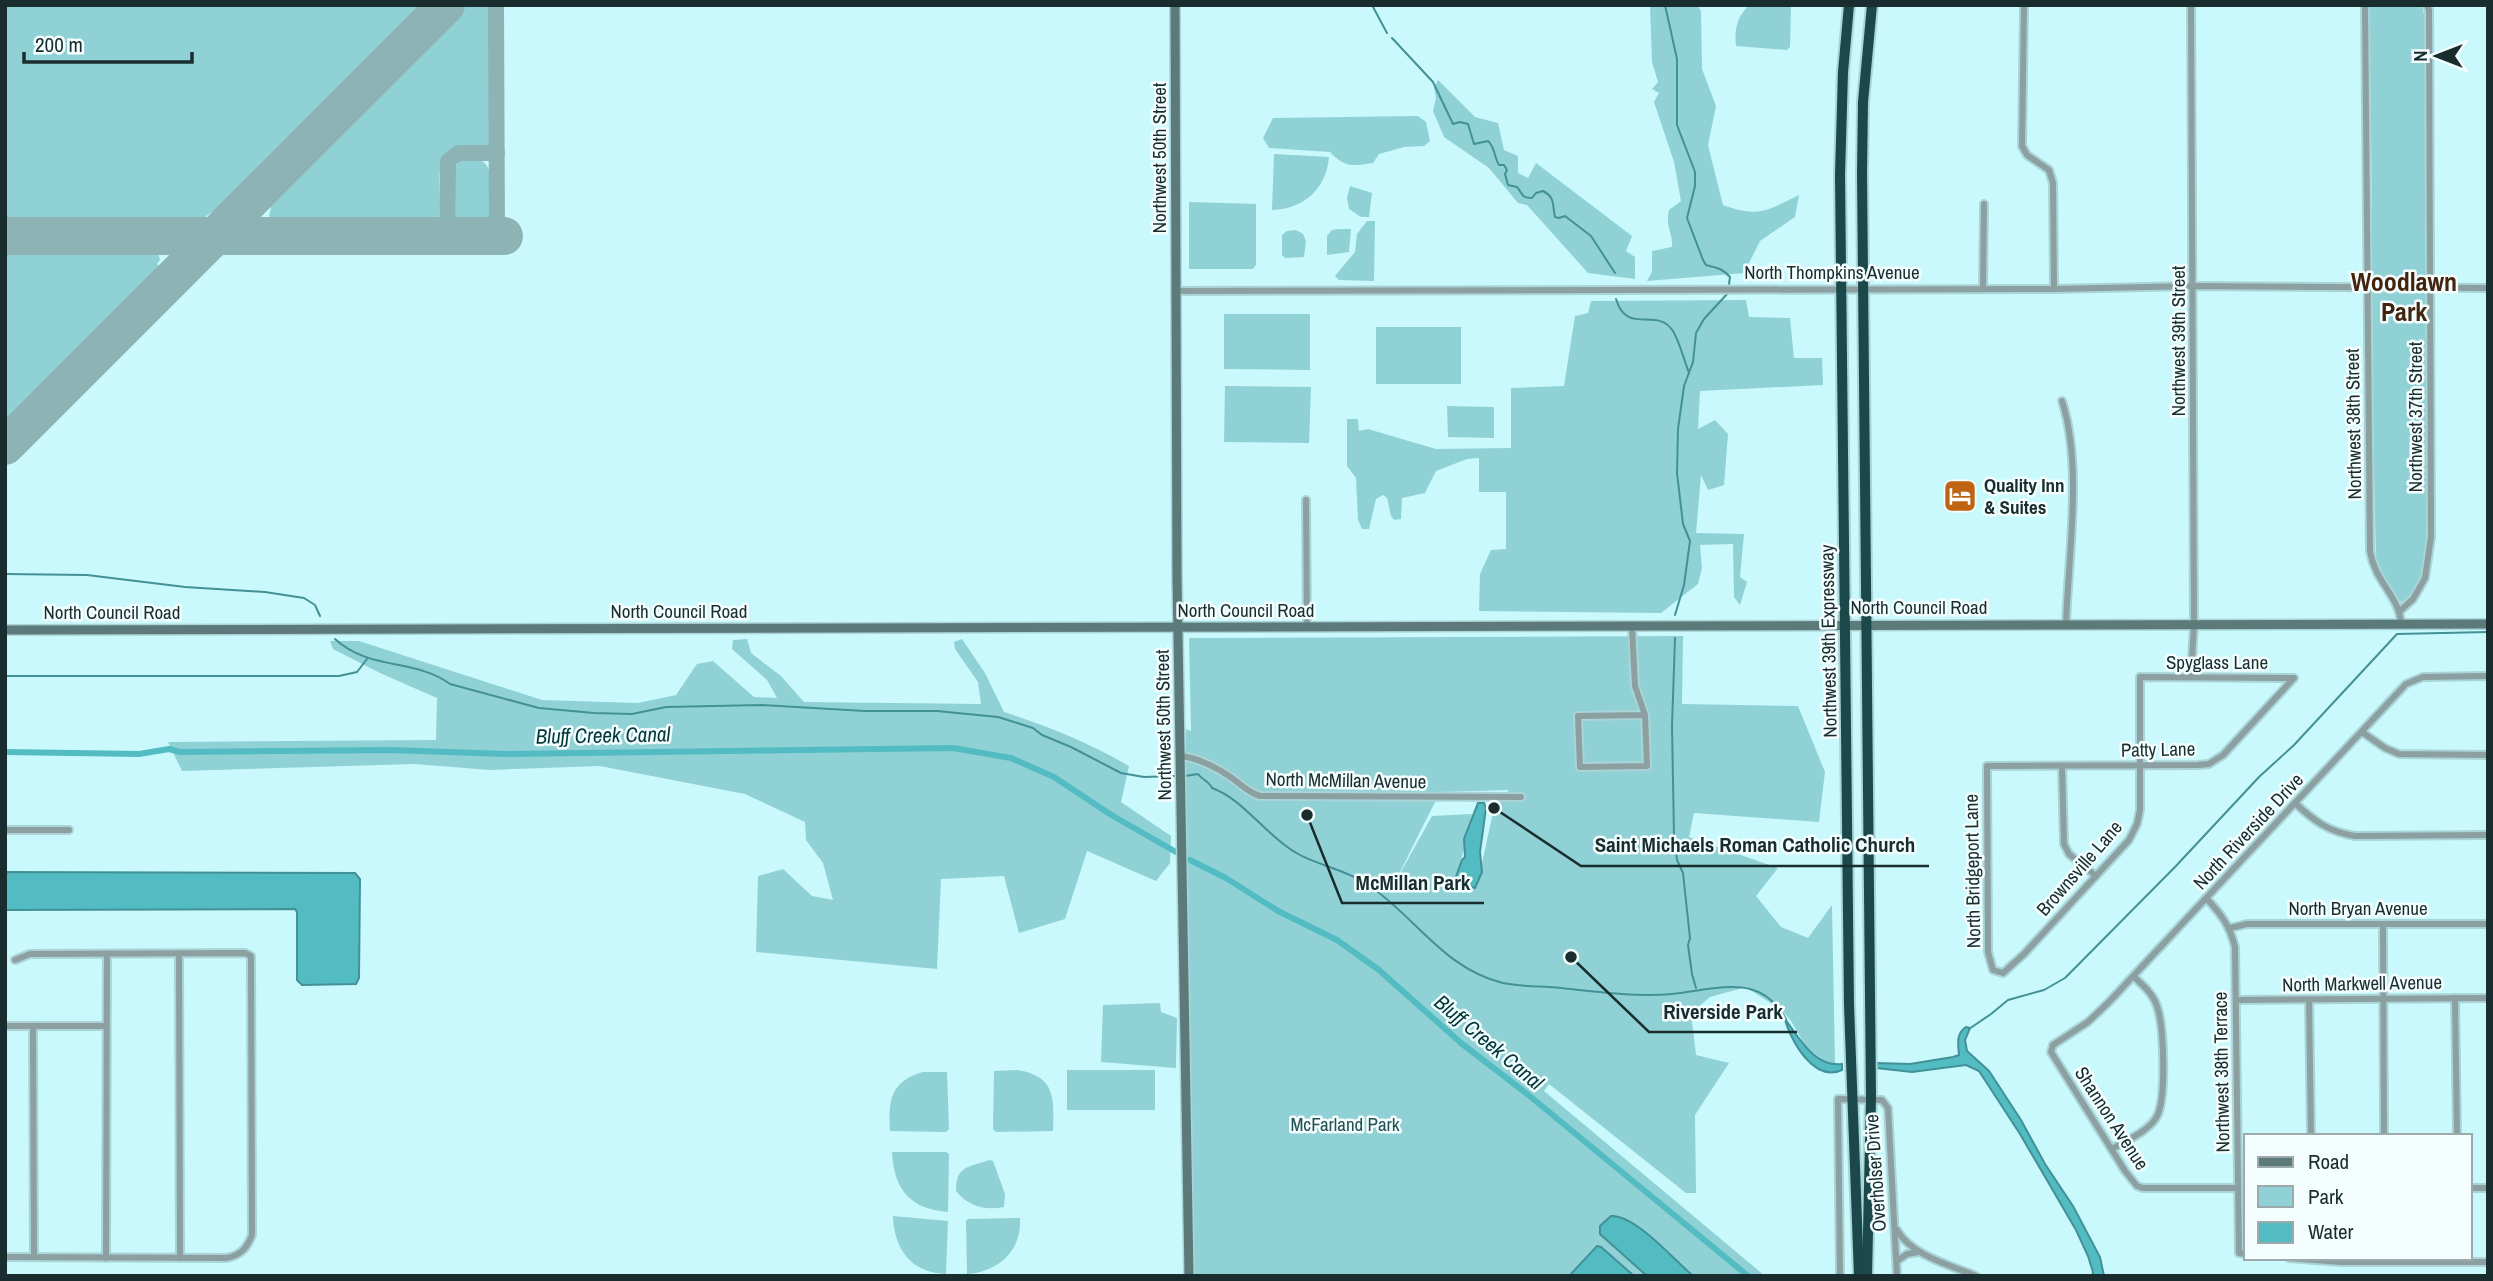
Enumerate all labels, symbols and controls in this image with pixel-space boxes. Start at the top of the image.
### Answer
scale bar [24,21,192,65]
north arrow [2402,21,2472,91]
text: 200 m [35,30,83,59]
text: N [2407,50,2433,62]
street label: Northwest 50th Street [1146,82,1172,233]
street label: North Thompkins Avenue [1744,259,1920,285]
district label: Woodlawn Park [2351,264,2457,329]
street label: Northwest 39th Street [2165,265,2191,416]
street label: Northwest 37th Street [2402,341,2428,492]
street label: Northwest 38th Street [2339,348,2367,500]
place label: Quality Inn & Suites [1984,472,2065,520]
hotel icon: Quality Inn & Suites [1941,477,1979,515]
street label: Northwest 39th Expressway [1813,544,1843,738]
street label: North Council Road [1851,594,1987,620]
street label: North Council Road [1178,597,1314,623]
street label: North Council Road [611,598,747,624]
street label: North Council Road [44,599,180,625]
street label: Northwest 50th Street [1149,649,1177,801]
street label: Spyglass Lane [2166,649,2268,675]
water label: Bluff Creek Canal [535,719,672,751]
street label: Patty Lane [2121,735,2195,763]
street label: North McMillan Avenue [1265,766,1427,794]
street label: North Riverside Drive [2187,767,2309,895]
street label: North Bridgeport Lane [1958,794,1986,948]
street label: Brownsville Lane [2030,815,2128,921]
callout: Saint Michaels Roman Catholic Church [1581,824,1929,866]
text: Saint Michaels Roman Catholic Church [1595,830,1915,859]
callout: McMillan Park [1342,861,1484,903]
text: McMillan Park [1356,868,1471,897]
street label: North Bryan Avenue [2288,895,2428,921]
street label: North Markwell Avenue [2282,969,2442,997]
water label: Bluff Creek Canal [1428,988,1551,1097]
callout: Riverside Park [1649,990,1797,1032]
street label: Northwest 38th Terrace [2207,991,2235,1153]
text: Riverside Park [1663,997,1783,1026]
street label: Shannon Avenue [2069,1061,2155,1175]
park label: McFarland Park [1290,1111,1400,1137]
street label: Overholser Drive [1858,1113,1892,1233]
legend [2244,1134,2472,1260]
text: Road [2308,1147,2349,1176]
text: Park [2308,1182,2344,1211]
text: Water [2308,1217,2354,1246]

